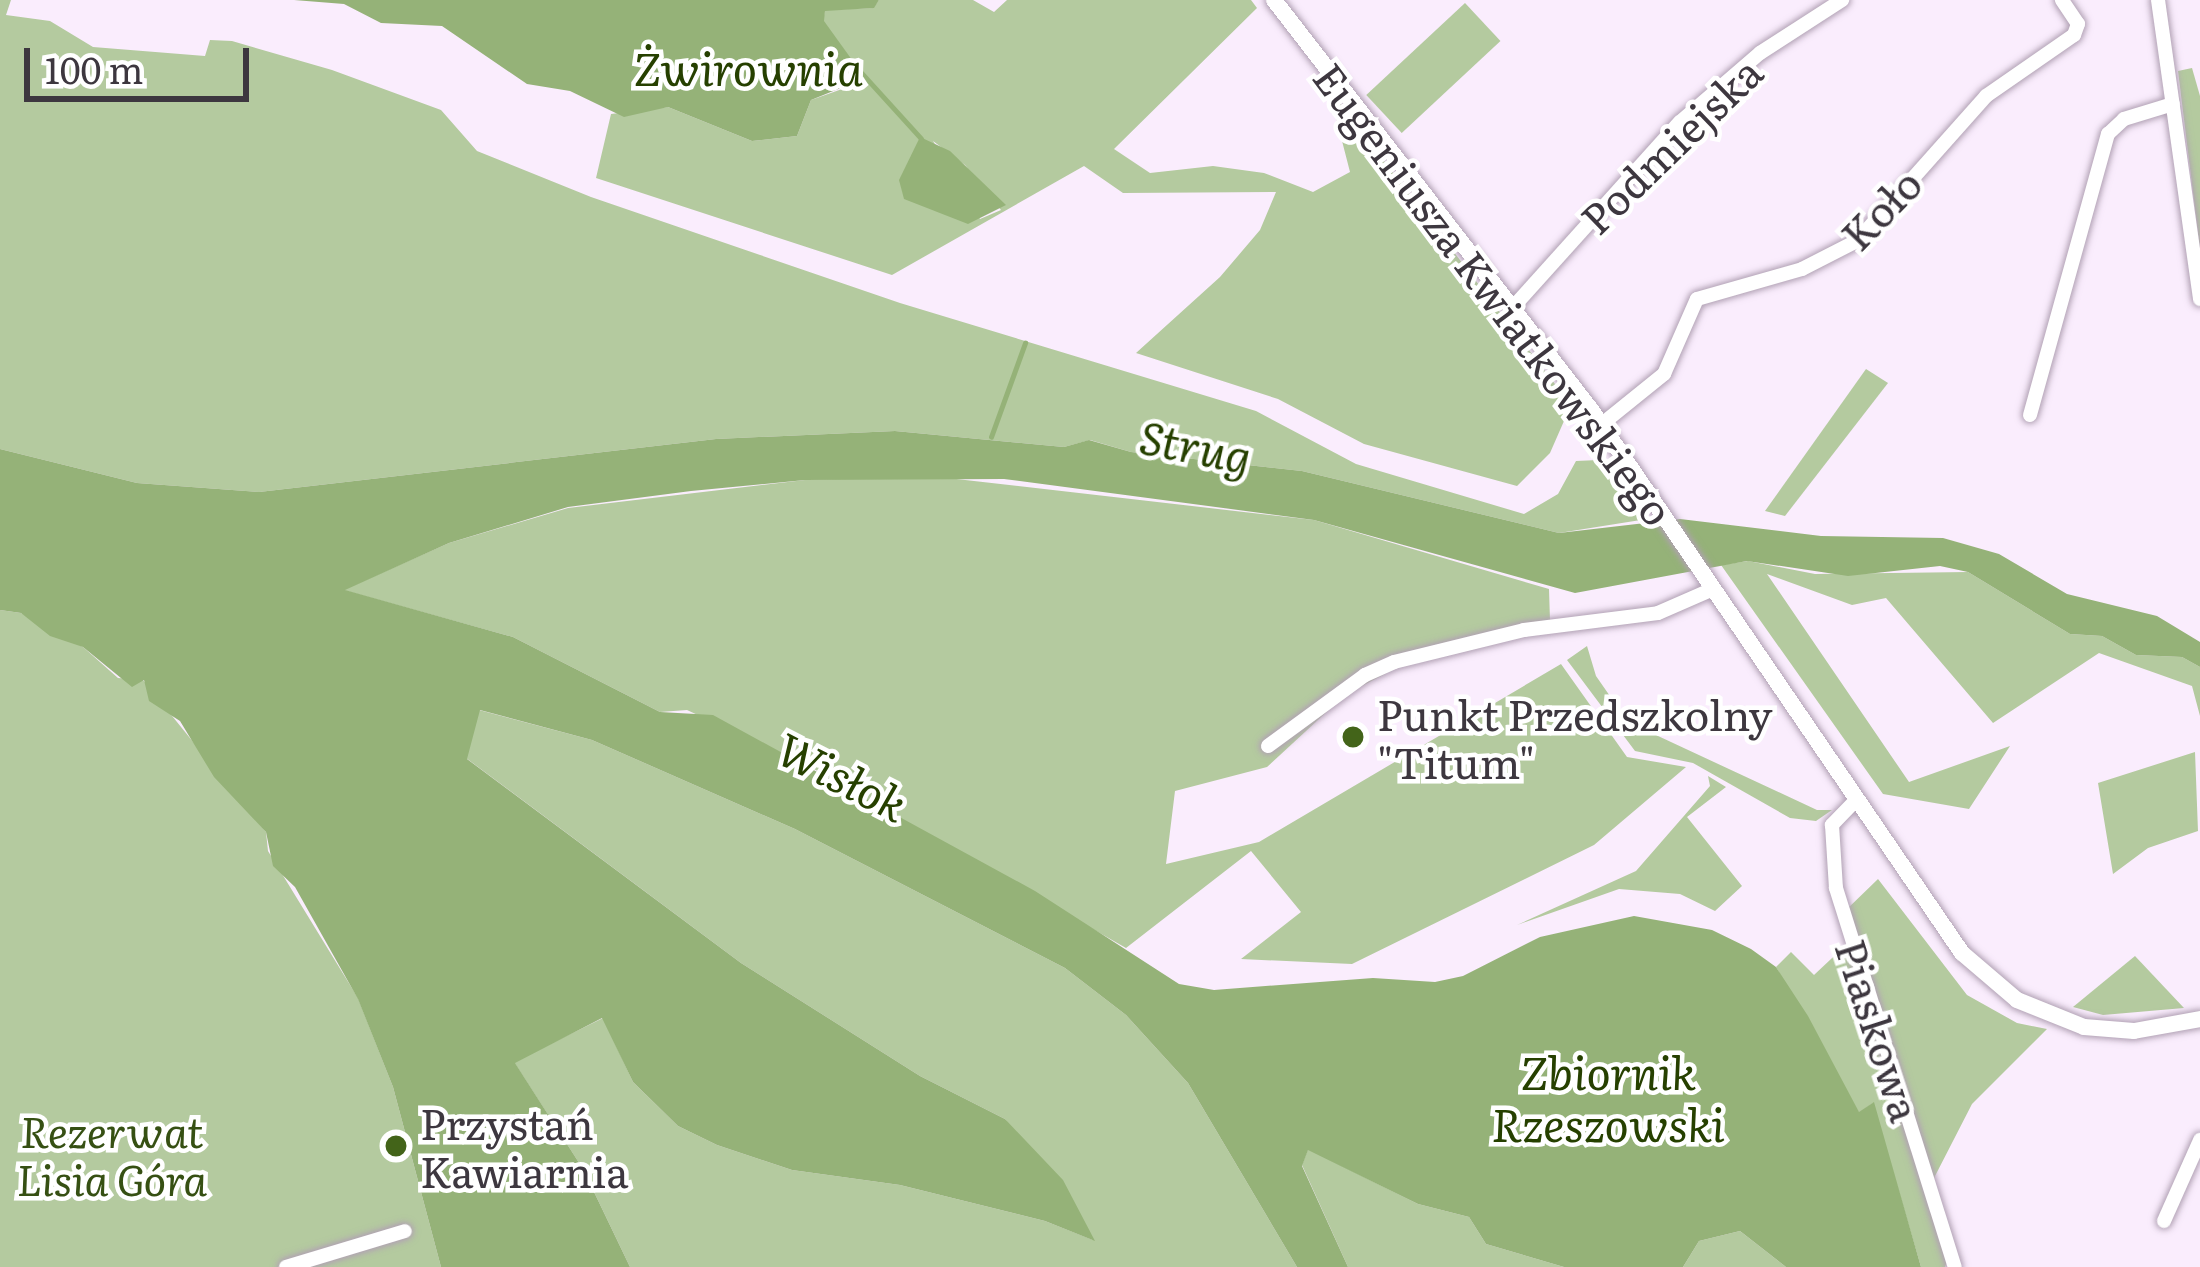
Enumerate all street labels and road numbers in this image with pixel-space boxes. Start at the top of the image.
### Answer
street label: Podmiejska [1569,45,1771,243]
street label: Eugeniusza Kwiatkowskiego [1305,52,1685,534]
street label: Koło [1829,157,1931,259]
street label: Piaskowa [1827,933,1933,1127]

